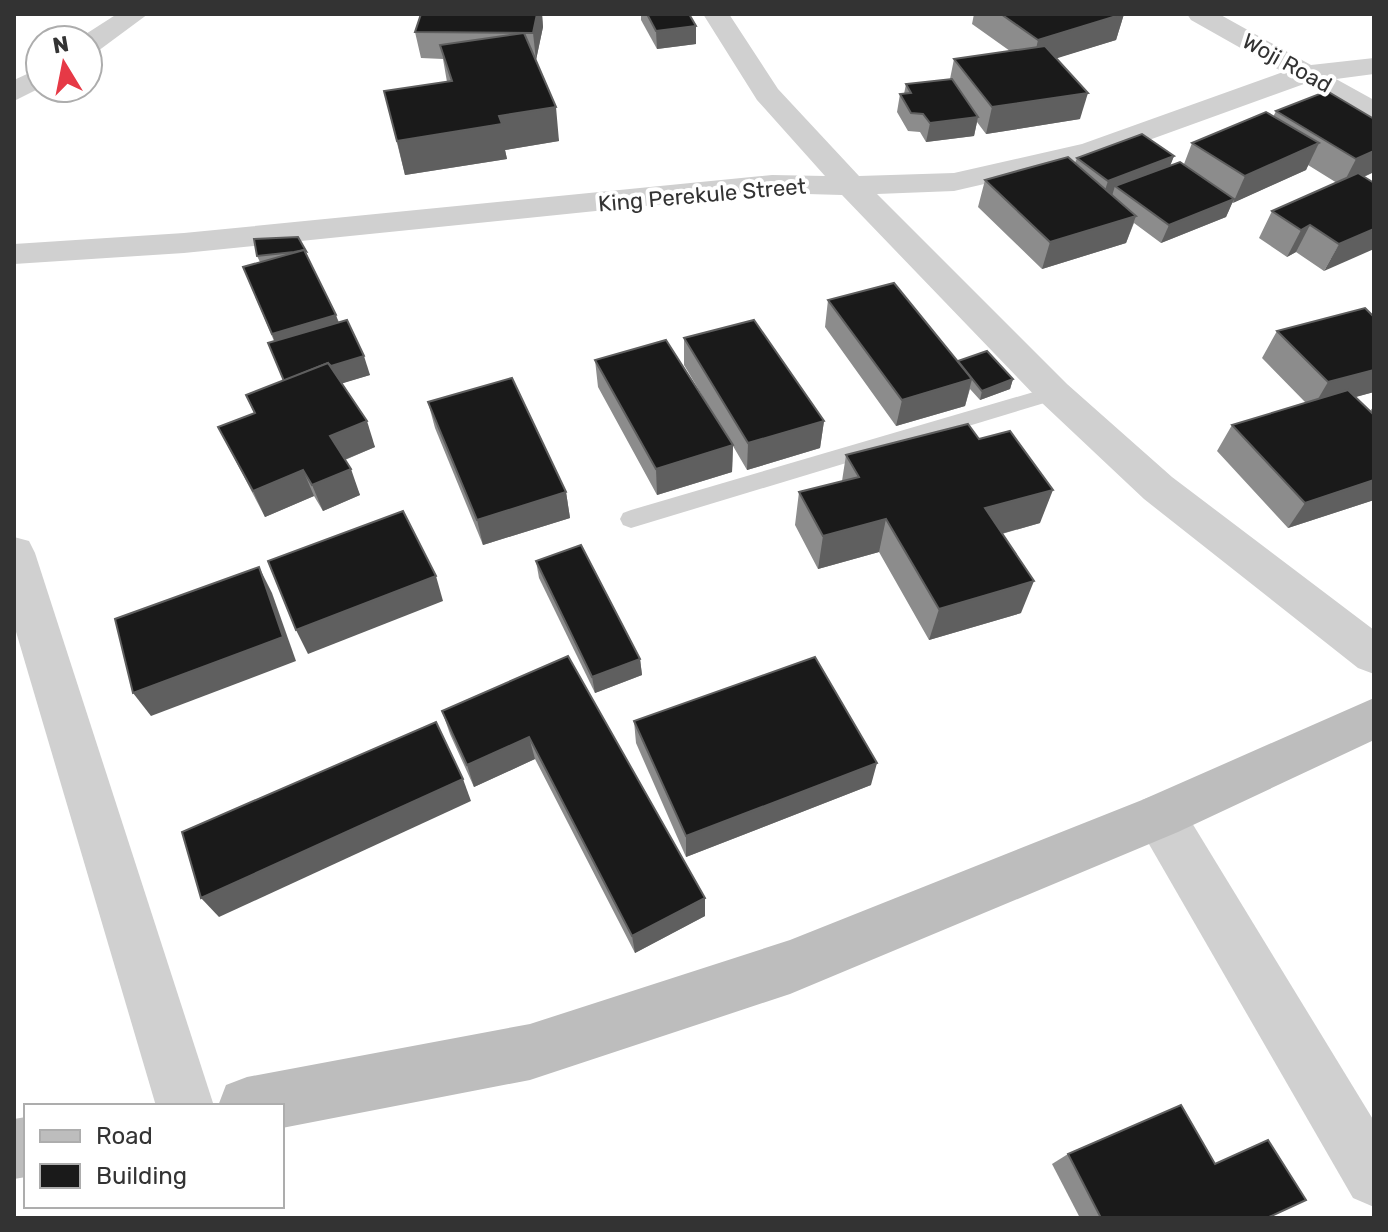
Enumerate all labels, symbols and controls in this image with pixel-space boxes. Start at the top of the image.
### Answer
north arrow [24,24,104,104]
street label: Woji Road [1237,27,1337,99]
text: N [50,30,71,59]
street label: King Perekule Street [597,172,807,218]
legend [24,1104,284,1208]
text: Road [96,1122,153,1150]
text: Building [96,1162,187,1190]

